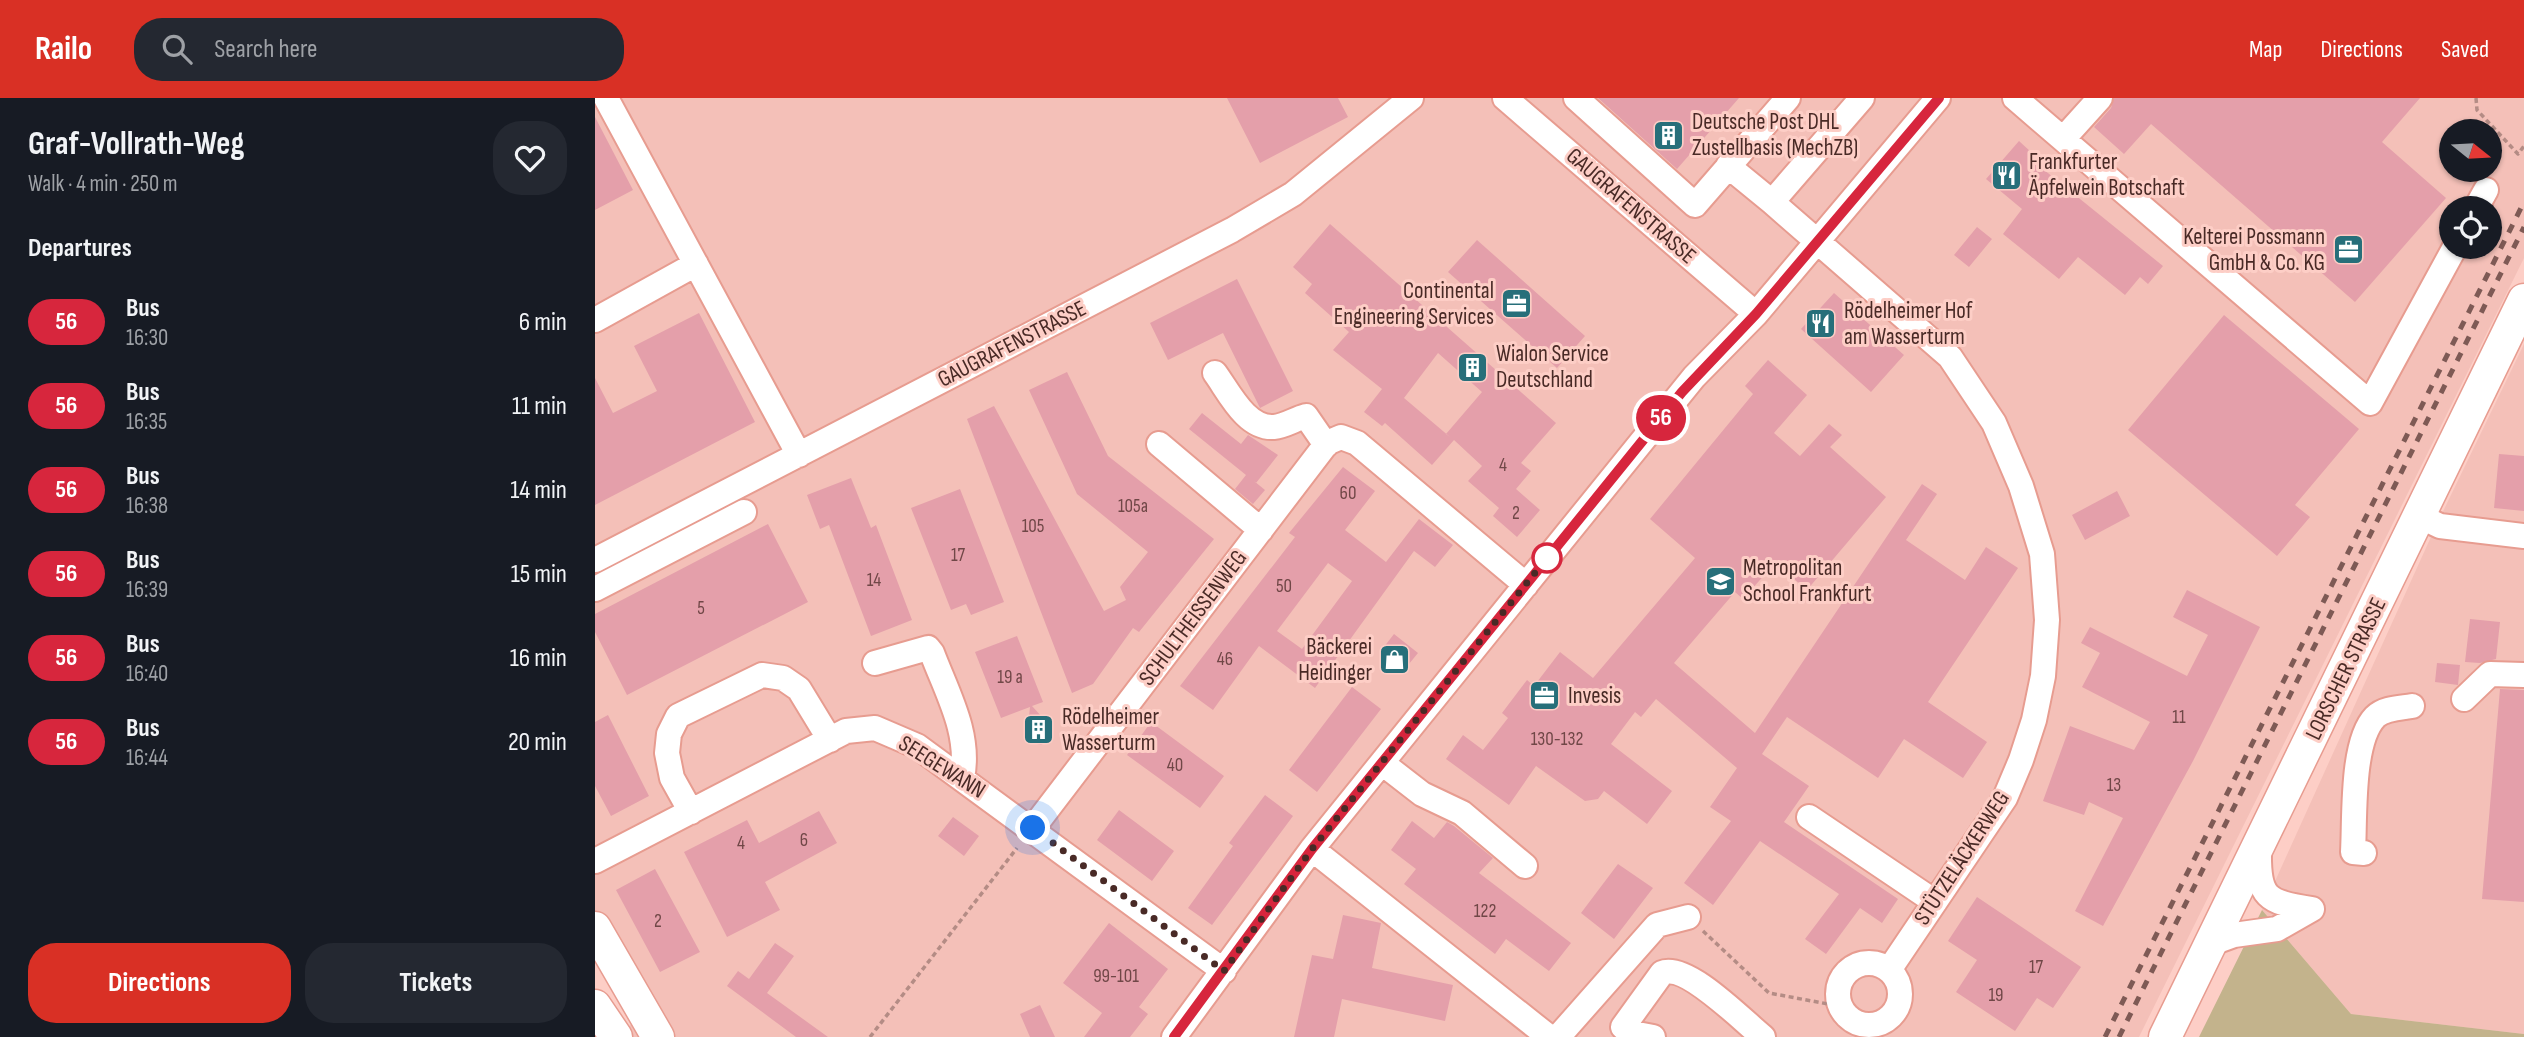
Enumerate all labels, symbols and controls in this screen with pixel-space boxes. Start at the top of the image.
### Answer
search box [134,18,624,81]
text: Railo [35,29,92,69]
icon: search [158,30,196,68]
text: Search here [214,34,318,65]
text: Map [2249,35,2282,64]
text: Directions [2320,35,2403,64]
text: Saved [2441,35,2489,64]
place label: Deutsche Post DHL Zustellbasis (MechZB) [1692,108,1858,162]
building icon: Deutsche Post DHL Zustellbasis (MechZB) [1652,118,1686,152]
north arrow [2439,119,2503,182]
map controls [2439,119,2502,259]
button: heart [493,121,567,195]
text: Graf-Vollrath-Weg [28,124,244,164]
street label: GAUGRAFENSTRASSE [1560,142,1702,270]
place label: Frankfurter Äpfelwein Botschaft [2028,148,2185,202]
restaurant icon: Frankfurter Äpfelwein Botschaft [1989,158,2023,192]
text: Walk · 4 min · 250 m [28,170,178,198]
button: locate [2439,196,2502,259]
place label: Kelterei Possmann GmbH & Co. KG [2183,223,2325,277]
text: Departures [28,233,132,264]
office icon: Kelterei Possmann GmbH & Co. KG [2331,233,2365,267]
place label: Continental Engineering Services [1334,277,1494,331]
office icon: Continental Engineering Services [1500,287,1534,321]
text: Bus [126,293,160,324]
street label: GAUGRAFENSTRASSE [933,295,1091,393]
place label: Rödelheimer Hof am Wasserturm [1844,297,1973,351]
text: 56 [56,307,77,336]
text: 6 min [519,307,567,338]
restaurant icon: Rödelheimer Hof am Wasserturm [1804,307,1838,341]
text: 16:30 [126,324,168,352]
place label: Wialon Service Deutschland [1496,340,1609,394]
building icon: Wialon Service Deutschland [1456,350,1490,384]
text: Bus [126,377,160,408]
text: 56 [56,391,77,420]
text: 11 min [512,391,567,422]
line badge: 56 [1629,395,1693,441]
text: 56 [1650,403,1672,432]
text: 16:35 [126,408,167,436]
house number: 4 [1499,454,1507,477]
text: Bus [126,461,160,492]
text: 56 [56,475,77,504]
text: 14 min [510,475,567,506]
house number: 60 [1340,482,1356,505]
text: 16:38 [126,492,168,520]
house number: 105a [1118,495,1148,518]
house number: 2 [1512,502,1520,525]
house number: 105 [1022,515,1044,538]
unlabelled marker [1532,543,1562,573]
house number: 17 [951,544,966,567]
text: Bus [126,545,160,576]
street label: SCHULTHEISSENWEG [1133,545,1253,691]
place label: Metropolitan School Frankfurt [1743,554,1871,608]
text: 56 [56,559,77,588]
text: 15 min [511,559,567,590]
school or university icon: Metropolitan School Frankfurt [1703,564,1737,598]
house number: 14 [867,569,881,592]
house number: 50 [1276,575,1292,598]
text: 16:39 [126,576,168,604]
street label: LORSCHER STRASSE [2300,593,2392,745]
house number: 5 [697,597,705,620]
text: Bus [126,629,160,660]
place label: Bäckerei Heidinger [1298,633,1372,687]
text: 56 [56,643,77,672]
text: 16 min [510,643,567,674]
shop icon: Bäckerei Heidinger [1378,643,1412,677]
house number: 46 [1217,648,1233,671]
text: 16:40 [126,660,168,688]
house number: 19 a [997,666,1023,689]
office icon: Invesis [1528,679,1562,713]
place label: Invesis [1568,682,1621,710]
place label: Rödelheimer Wasserturm [1062,703,1159,757]
house number: 11 [2172,706,2186,729]
text: Bus [126,713,160,744]
building icon: Rödelheimer Wasserturm [1022,713,1056,747]
text: 56 [56,727,77,756]
text: 20 min [508,727,567,758]
house number: 130-132 [1531,728,1583,751]
street label: SEEGEWANN [893,729,991,805]
text: 16:44 [126,744,168,772]
house number: 40 [1167,754,1183,777]
house number: 13 [2107,774,2121,797]
street label: STÜTZELÄCKERWEG [1908,786,2016,930]
your location [1015,810,1050,845]
house number: 6 [800,829,808,852]
house number: 4 [737,832,745,855]
house number: 122 [1474,900,1496,923]
house number: 2 [654,910,662,933]
button: Directions [28,943,291,1023]
button: Tickets [305,943,567,1023]
house number: 17 [2029,956,2044,979]
house number: 99-101 [1093,965,1139,988]
house number: 19 [1988,984,2004,1007]

